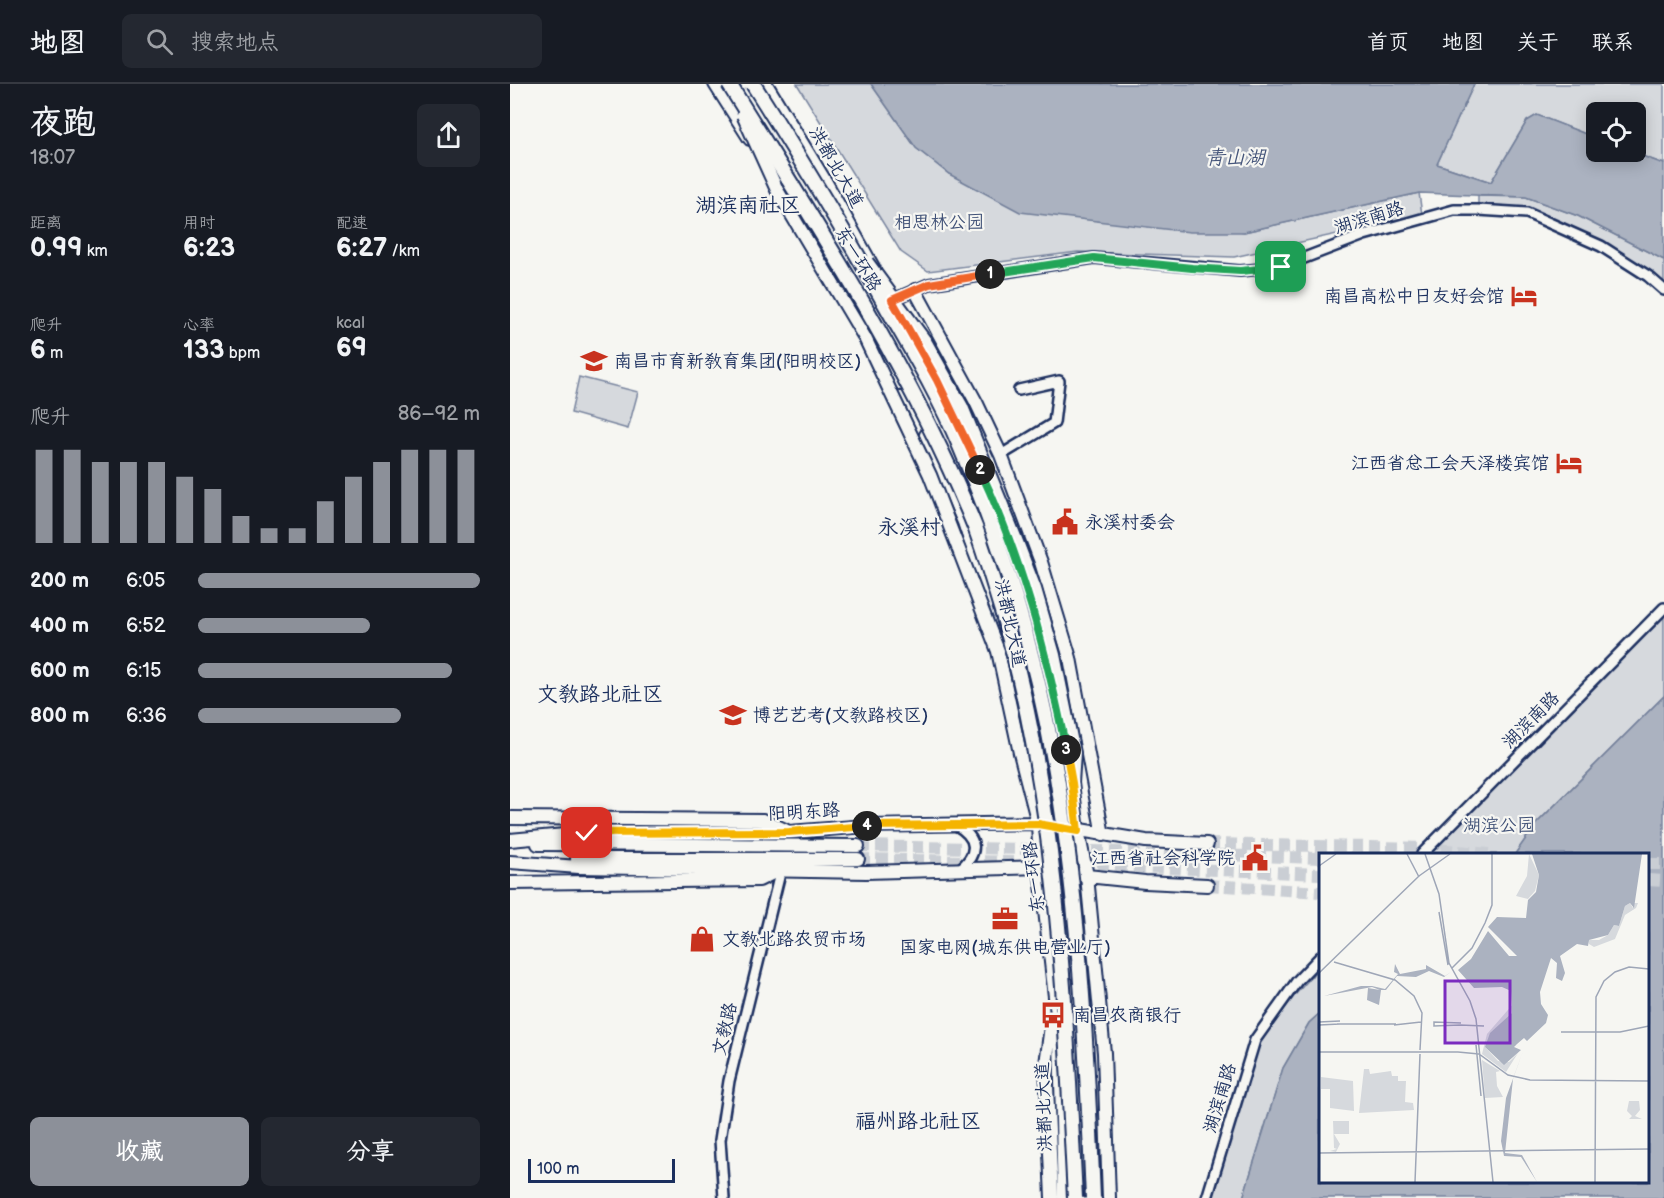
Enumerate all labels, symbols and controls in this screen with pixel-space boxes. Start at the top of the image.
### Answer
search box [122,14,542,68]
icon: search [143,25,176,58]
text: 地图 [30,27,86,60]
text: 搜索地点 [191,29,279,56]
text: 首页 [1367,30,1409,55]
text: 地图 [1442,30,1484,55]
text: 关于 [1517,30,1559,55]
text: 联系 [1592,30,1634,55]
map controls [1586,102,1646,162]
button: locate [1586,102,1646,162]
text: 夜跑 [30,103,96,143]
button: share [417,104,480,167]
street label: 洪都北大道 [804,123,868,211]
text: 18:07 [30,146,75,170]
water label: 青山湖 [1205,146,1267,170]
district label: 湖滨南社区 [696,193,801,218]
street label: 湖滨南路 [1332,197,1406,239]
park label: 相思林公园 [894,212,984,233]
text: 距离 [30,214,62,233]
text: 用时 [183,214,215,233]
text: 配速 [336,214,368,233]
street label: 东一环路 [830,223,886,295]
text: 0.99 [30,233,82,264]
text: 6:23 [183,233,235,264]
text: 6:27 [336,233,387,264]
pin [1255,241,1306,292]
text: km [82,242,108,261]
text: /km [387,242,420,261]
icon: arrive [1264,250,1297,283]
pin: 1 [975,259,1005,289]
text: 1 [987,264,993,283]
hotel icon: 南昌高松中日友好会馆 [1509,281,1539,311]
place label: 南昌高松中日友好会馆 [1324,286,1504,307]
text: kcal [336,314,365,333]
text: 爬升 [30,316,62,335]
text: 心率 [183,316,215,335]
text: 69 [336,333,367,364]
text: 6 [30,335,46,366]
text: 133 [183,335,224,366]
text: m [46,344,63,363]
text: bpm [224,344,260,363]
school or university icon: 南昌市育新教育集团(阳明校区) [579,346,609,376]
place label: 南昌市育新教育集团(阳明校区) [614,351,861,372]
text: 86–92 m [398,402,480,426]
text: 爬升 [30,405,70,429]
hotel icon: 江西省总工会天泽楼宾馆 [1554,448,1584,478]
place label: 江西省总工会天泽楼宾馆 [1351,453,1549,474]
pin: 2 [965,455,995,485]
text: 2 [975,460,985,479]
public building icon: 永溪村委会 [1050,507,1080,537]
place label: 永溪村委会 [1085,512,1175,533]
district label: 永溪村 [878,515,941,540]
text: 200 m [30,569,89,593]
text: 6:05 [126,569,165,593]
street label: 洪都北大道 [990,577,1030,669]
text: 400 m [30,614,89,638]
text: 6:52 [126,614,166,638]
text: 600 m [30,659,90,683]
text: 6:15 [126,659,161,683]
district label: 文教路北社区 [537,682,663,707]
street label: 湖滨南路 [1498,687,1564,753]
school or university icon: 博艺艺考(文教路校区) [718,700,748,730]
text: 800 m [30,704,89,728]
text: 6:36 [126,704,167,728]
place label: 博艺艺考(文教路校区) [753,705,928,726]
pin: 3 [1051,735,1081,765]
text: 3 [1061,740,1071,759]
street label: 阳明东路 [767,800,841,824]
pin [561,807,612,858]
pin: 4 [852,811,882,841]
park label: 湖滨公园 [1463,815,1535,836]
icon: check [570,816,603,849]
text: 4 [862,816,872,835]
street label: 东一环路 [1019,840,1049,914]
public building icon: 江西省社会科学院 [1240,843,1270,873]
place label: 江西省社会科学院 [1091,848,1235,869]
inset map [1319,853,1649,1183]
office icon: 国家电网(城东供电营业厅) [990,904,1020,934]
shop icon: 文教北路农贸市场 [687,924,717,954]
place label: 文教北路农贸市场 [722,929,866,950]
place label: 国家电网(城东供电营业厅) [899,937,1111,958]
street label: 文教路 [709,1000,741,1058]
bus stop icon: 南昌农商银行 [1038,1000,1068,1030]
place label: 南昌农商银行 [1073,1005,1181,1026]
street label: 湖滨南路 [1199,1061,1241,1135]
street label: 洪都北大道 [1032,1062,1056,1152]
district label: 福州路北社区 [855,1109,981,1134]
button: 收藏 [30,1117,249,1186]
button: 分享 [261,1117,480,1186]
scale bar [528,1156,675,1184]
text: 100 m [537,1160,580,1179]

